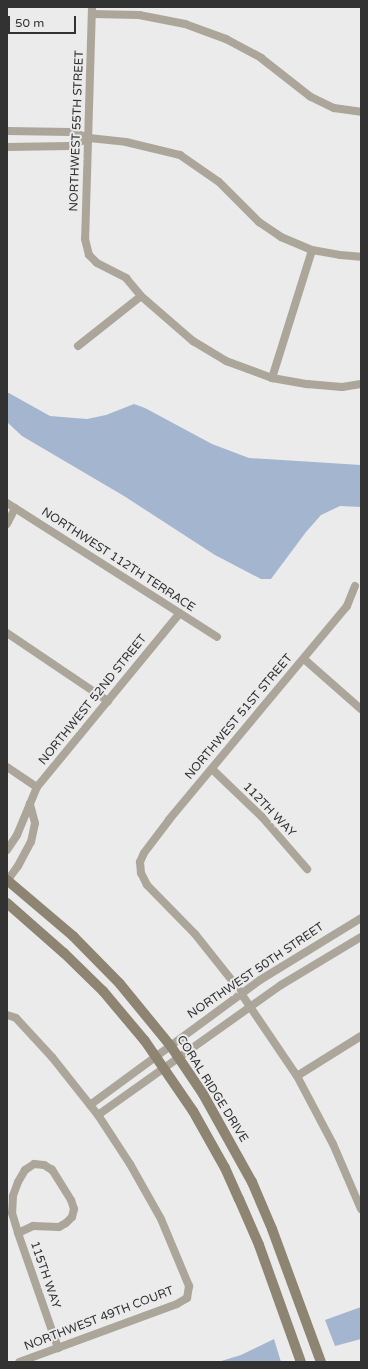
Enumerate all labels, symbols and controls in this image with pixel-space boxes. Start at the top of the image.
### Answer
scale bar [10,8,78,34]
text: 50 m [15,16,44,30]
street label: NORTHWEST 55TH STREET [67,50,87,212]
street label: NORTHWEST 112TH TERRACE [38,505,198,615]
street label: NORTHWEST 52ND STREET [36,632,150,768]
street label: NORTHWEST 51ST STREET [182,651,296,783]
street label: 112TH WAY [239,780,299,840]
street label: NORTHWEST 50TH STREET [185,920,327,1022]
street label: CORAL RIDGE DRIVE [173,1033,251,1145]
street label: 115TH WAY [27,1240,63,1310]
street label: NORTHWEST 49TH COURT [22,1284,176,1354]

